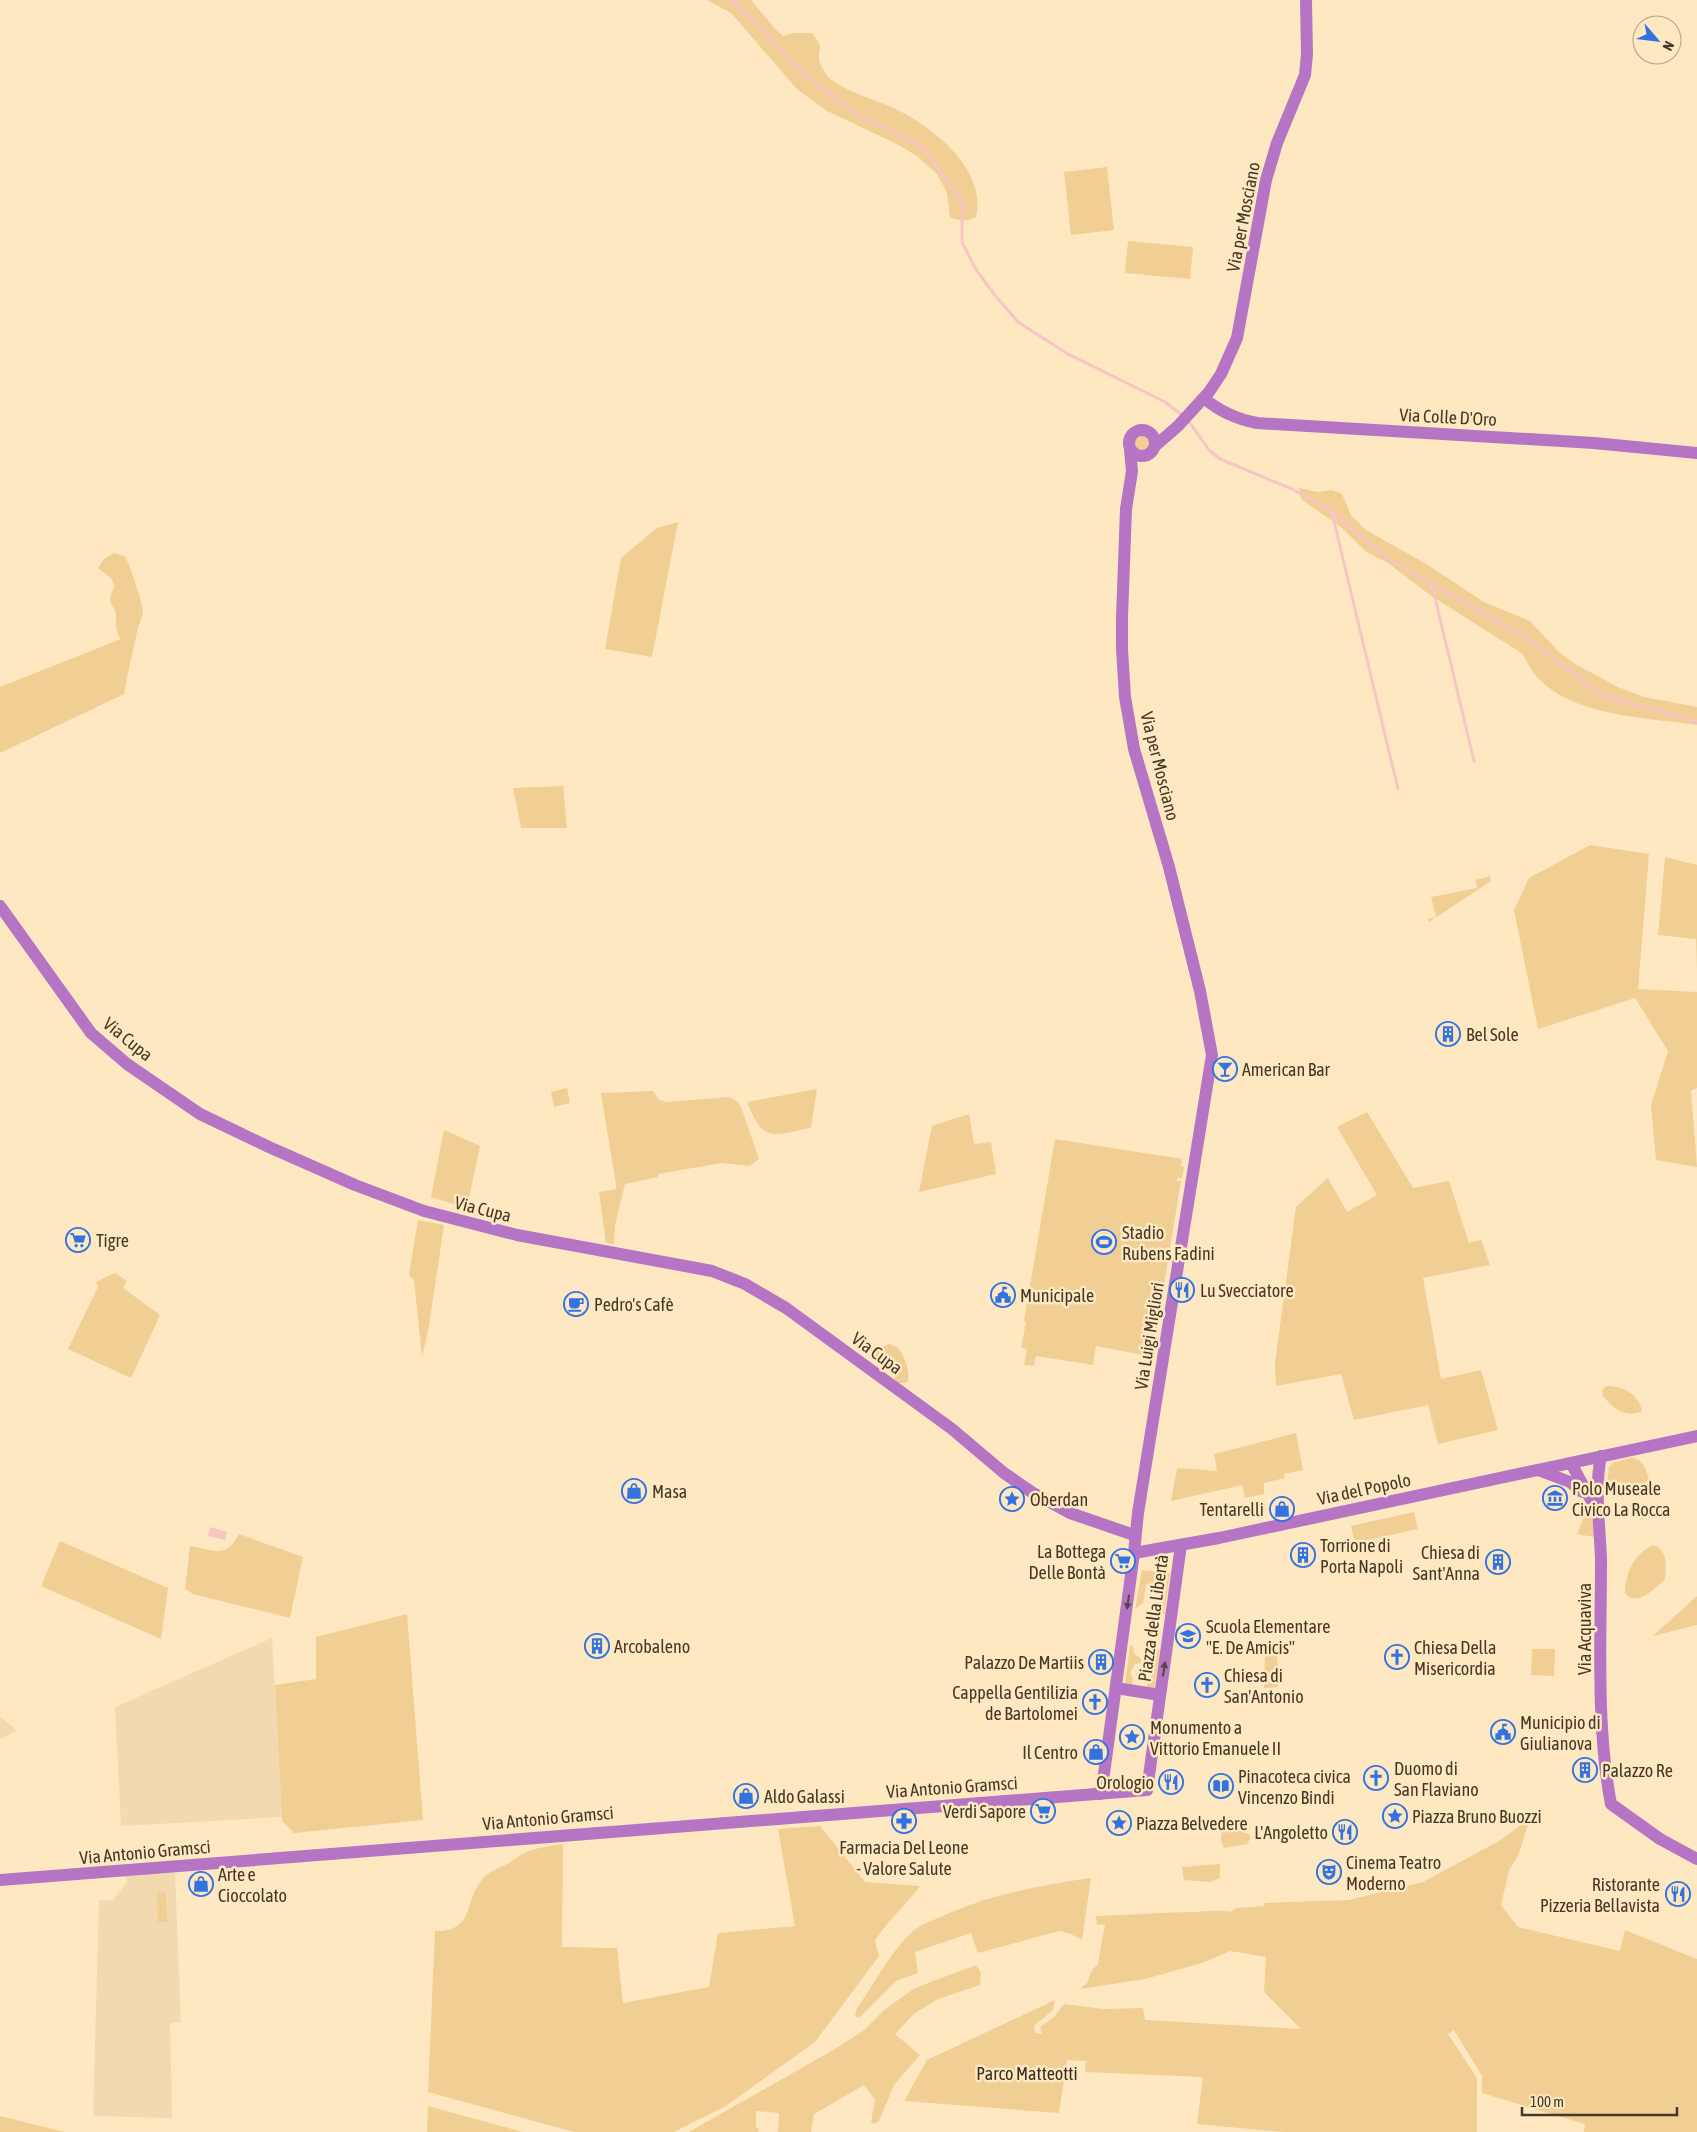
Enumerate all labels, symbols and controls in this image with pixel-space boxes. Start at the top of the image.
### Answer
north arrow [1632,15,1682,65]
text: N [1659,39,1677,54]
street label: Via per Mosciano [1222,160,1264,274]
street label: Via Colle D'Oro [1399,404,1497,430]
street label: Via per Mosciano [1136,709,1184,823]
street label: Via Cupa [99,1013,157,1065]
building icon: Bel Sole [1435,1021,1461,1047]
place label: Bel Sole [1466,1024,1519,1045]
bar icon: American Bar [1212,1056,1238,1082]
place label: American Bar [1242,1059,1331,1080]
street label: Via Cupa [453,1192,513,1226]
place label: Stadio Rubens Fadini [1122,1222,1215,1264]
supermarket icon: Tigre [65,1227,91,1253]
sports icon: Stadio Rubens Fadini [1091,1229,1117,1255]
place label: Tigre [96,1230,129,1251]
restaurant icon: Lu Svecciatore [1169,1277,1195,1303]
place label: Lu Svecciatore [1200,1280,1294,1301]
street label: Via Luigi Migliori [1130,1281,1168,1391]
public building icon: Municipale [990,1282,1016,1308]
place label: Municipale [1020,1285,1094,1306]
cafe icon: Pedro's Cafè [563,1291,589,1317]
place label: Pedro's Cafè [594,1294,674,1315]
street label: Via Cupa [848,1328,906,1378]
street label: Via del Popolo [1315,1469,1413,1509]
shop icon: Masa [621,1478,647,1504]
place label: Polo Museale Civico La Rocca [1572,1478,1670,1520]
place label: Masa [652,1481,687,1502]
museum icon: Polo Museale Civico La Rocca [1542,1485,1568,1511]
place icon: Oberdan [999,1486,1025,1512]
place label: Oberdan [1030,1489,1088,1510]
shop icon: Tentarelli [1269,1496,1295,1522]
place label: Tentarelli [1200,1499,1264,1520]
place label: Torrione di Porta Napoli [1320,1535,1403,1577]
place label: La Bottega Delle Bontà [1028,1541,1106,1583]
building icon: Torrione di Porta Napoli [1290,1542,1316,1568]
place label: Chiesa di Sant'Anna [1413,1542,1480,1584]
supermarket icon: La Bottega Delle Bontà [1110,1548,1136,1574]
building icon: Chiesa di Sant'Anna [1485,1549,1511,1575]
street label: Piazza della Libertà [1134,1553,1172,1683]
street label: Via Acquaviva [1574,1583,1595,1675]
one-way arrow [1124,1594,1132,1610]
place label: Scuola Elementare "E. De Amicis" [1206,1616,1330,1658]
school or university icon: Scuola Elementare "E. De Amicis" [1175,1623,1201,1649]
building icon: Arcobaleno [584,1633,610,1659]
place label: Arcobaleno [614,1636,690,1657]
place label: Chiesa Della Misericordia [1414,1637,1497,1679]
church icon: Chiesa Della Misericordia [1384,1644,1410,1670]
building icon: Palazzo De Martiis [1088,1649,1114,1675]
place label: Palazzo De Martiis [964,1652,1084,1673]
one-way arrow [1160,1661,1168,1677]
place label: Chiesa di San'Antonio [1224,1665,1304,1707]
church icon: Chiesa di San'Antonio [1194,1672,1220,1698]
place label: Cappella Gentilizia de Bartolomei [952,1682,1078,1724]
church icon: Cappella Gentilizia de Bartolomei [1082,1689,1108,1715]
place label: Municipio di Giulianova [1520,1712,1601,1754]
place label: Monumento a Vittorio Emanuele II [1150,1717,1281,1759]
public building icon: Municipio di Giulianova [1490,1719,1516,1745]
place icon: Monumento a Vittorio Emanuele II [1119,1724,1145,1750]
shop icon: Il Centro [1083,1739,1109,1765]
place label: Il Centro [1022,1742,1078,1763]
building icon: Palazzo Re [1572,1757,1598,1783]
place label: Duomo di San Flaviano [1394,1758,1479,1800]
place label: Palazzo Re [1602,1760,1673,1781]
church icon: Duomo di San Flaviano [1363,1765,1389,1791]
place label: Pinacoteca civica Vincenzo Bindi [1238,1766,1351,1808]
restaurant icon: Orologio [1158,1769,1184,1795]
street label: Via Antonio Gramsci [886,1772,1018,1802]
place label: Orologio [1096,1772,1154,1793]
library icon: Pinacoteca civica Vincenzo Bindi [1208,1773,1234,1799]
shop icon: Aldo Galassi [733,1783,759,1809]
place label: Aldo Galassi [764,1786,845,1807]
supermarket icon: Verdi Sapore [1030,1798,1056,1824]
place label: Verdi Sapore [943,1801,1026,1822]
street label: Via Antonio Gramsci [482,1802,614,1834]
place icon: Piazza Bruno Buozzi [1382,1803,1408,1829]
place label: Piazza Bruno Buozzi [1412,1806,1542,1827]
pharmacy icon: Farmacia Del Leone - Valore Salute [891,1808,917,1834]
place icon: Piazza Belvedere [1106,1810,1132,1836]
place label: Piazza Belvedere [1136,1813,1248,1834]
restaurant icon: L'Angoletto [1332,1819,1358,1845]
place label: L'Angoletto [1254,1822,1328,1843]
street label: Via Antonio Gramsci [79,1836,211,1868]
place label: Farmacia Del Leone - Valore Salute [839,1837,969,1879]
place label: Cinema Teatro Moderno [1346,1852,1441,1894]
theatre icon: Cinema Teatro Moderno [1316,1859,1342,1885]
place label: Arte e Cioccolato [218,1864,287,1906]
shop icon: Arte e Cioccolato [188,1871,214,1897]
place label: Ristorante Pizzeria Bellavista [1540,1874,1660,1916]
restaurant icon: Ristorante Pizzeria Bellavista [1665,1881,1691,1907]
park label: Parco Matteotti [976,2063,1078,2084]
scale bar [1522,2084,1677,2116]
text: 100 m [1530,2093,1564,2110]

